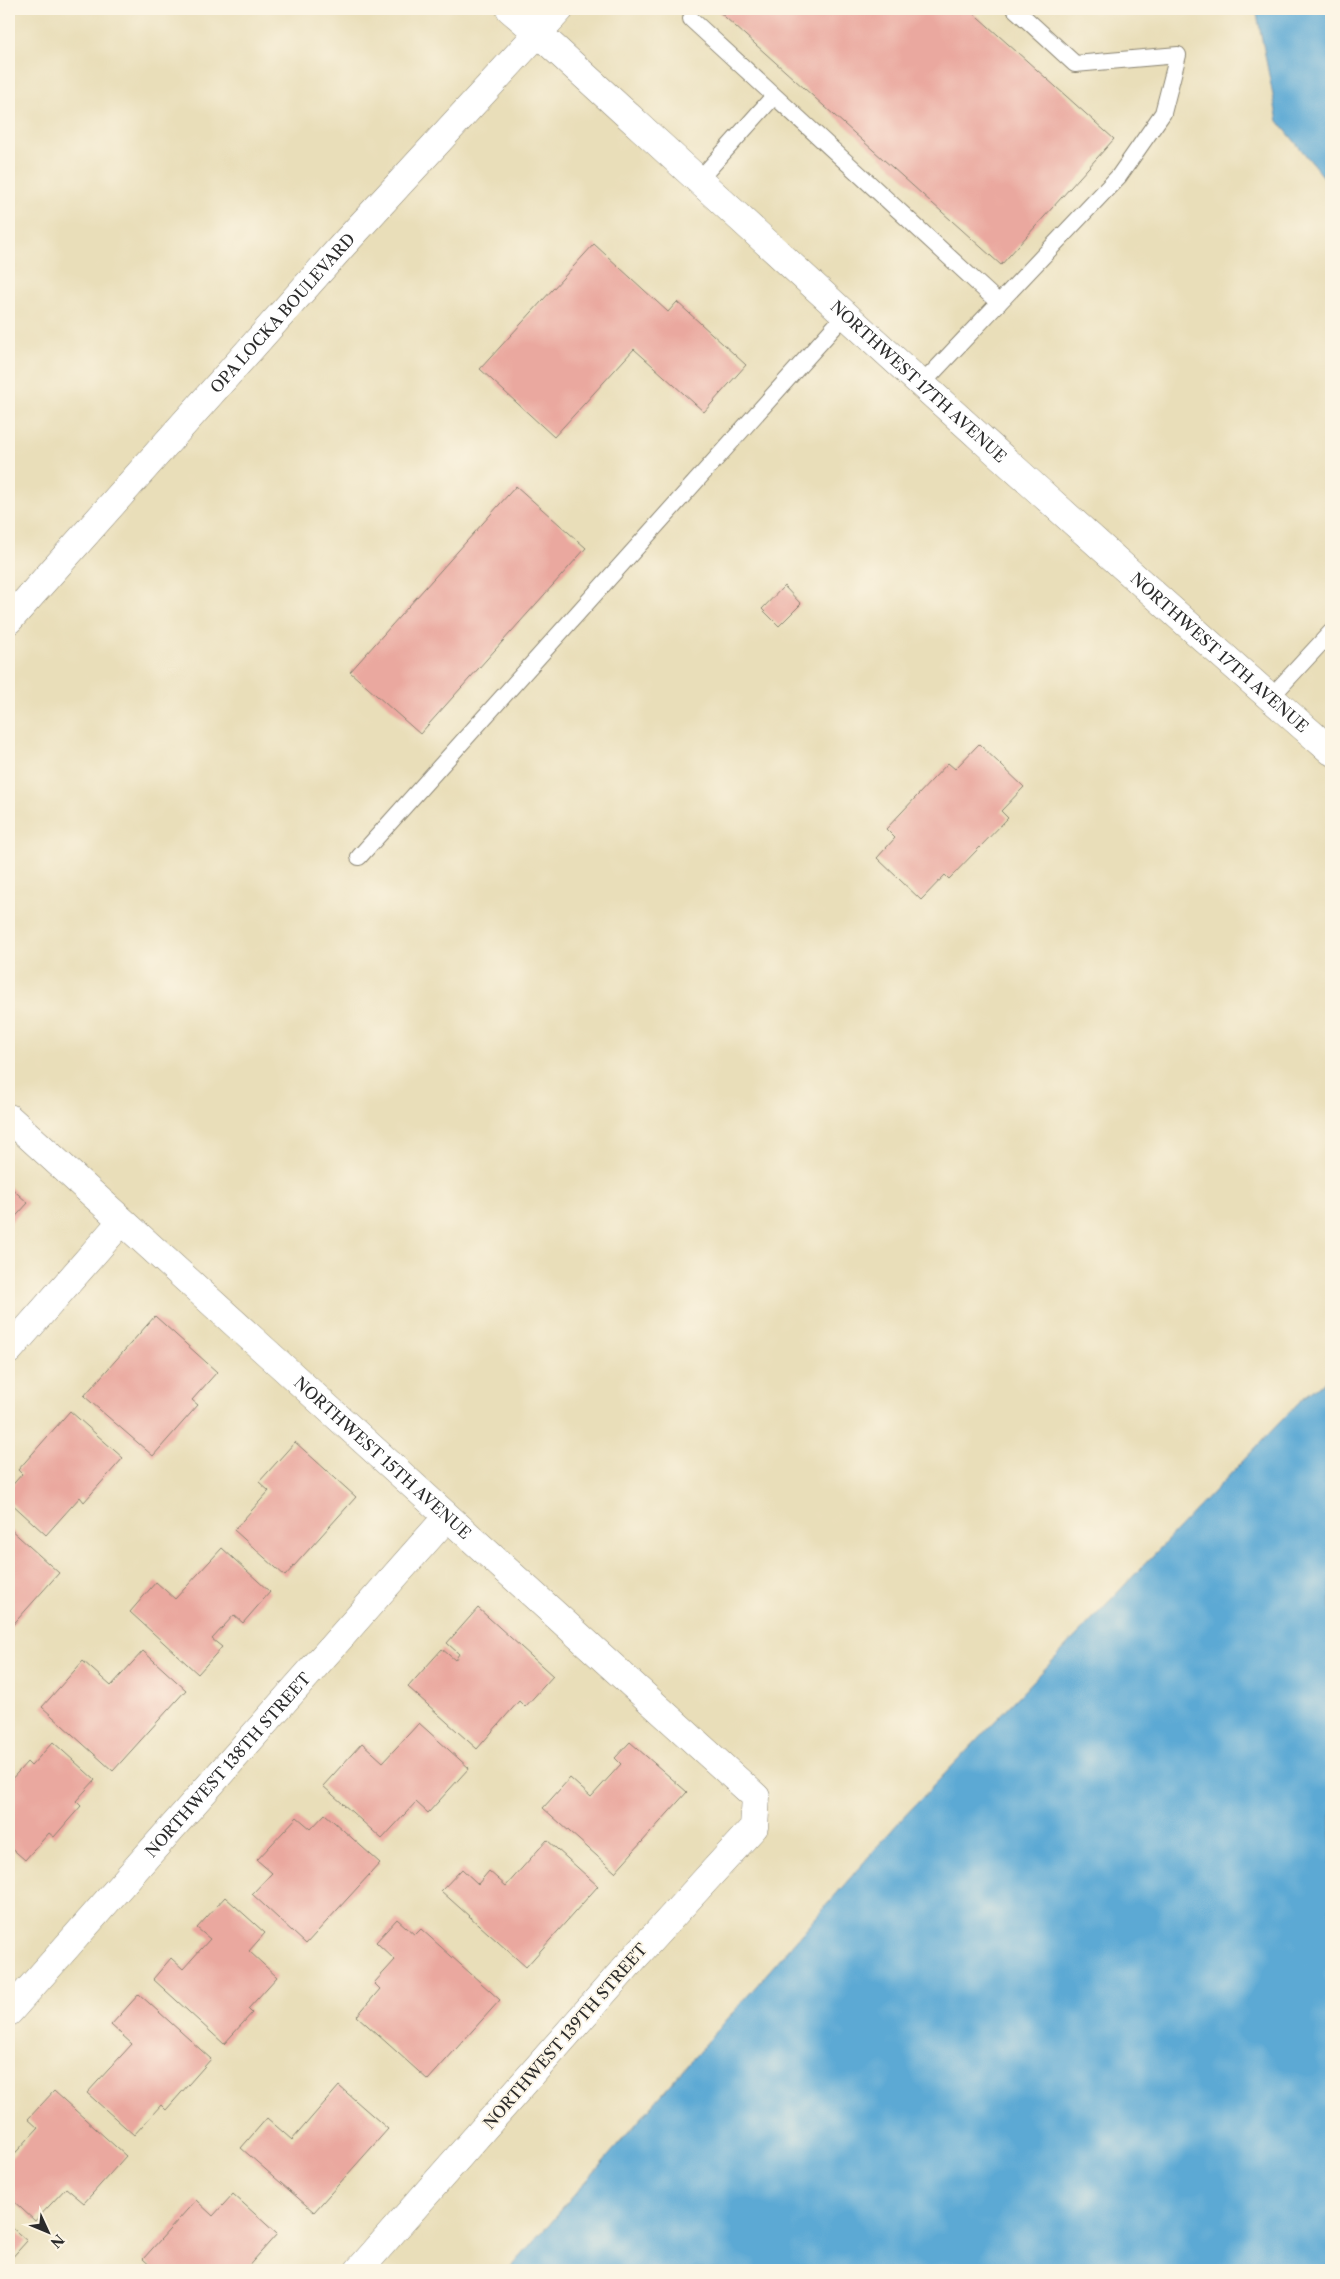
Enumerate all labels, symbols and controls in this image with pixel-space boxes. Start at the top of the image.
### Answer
street label: OPA LOCKA BOULEVARD [206,229,359,397]
street label: NORTHWEST 17TH AVENUE [826,296,1011,467]
street label: NORTHWEST 17TH AVENUE [1127,568,1313,737]
street label: NORTHWEST 15TH AVENUE [290,1372,475,1543]
street label: NORTHWEST 138TH STREET [141,1668,315,1861]
street label: NORTHWEST 139TH STREET [479,1939,651,2133]
north arrow [22,2206,72,2256]
text: N [47,2230,68,2252]

